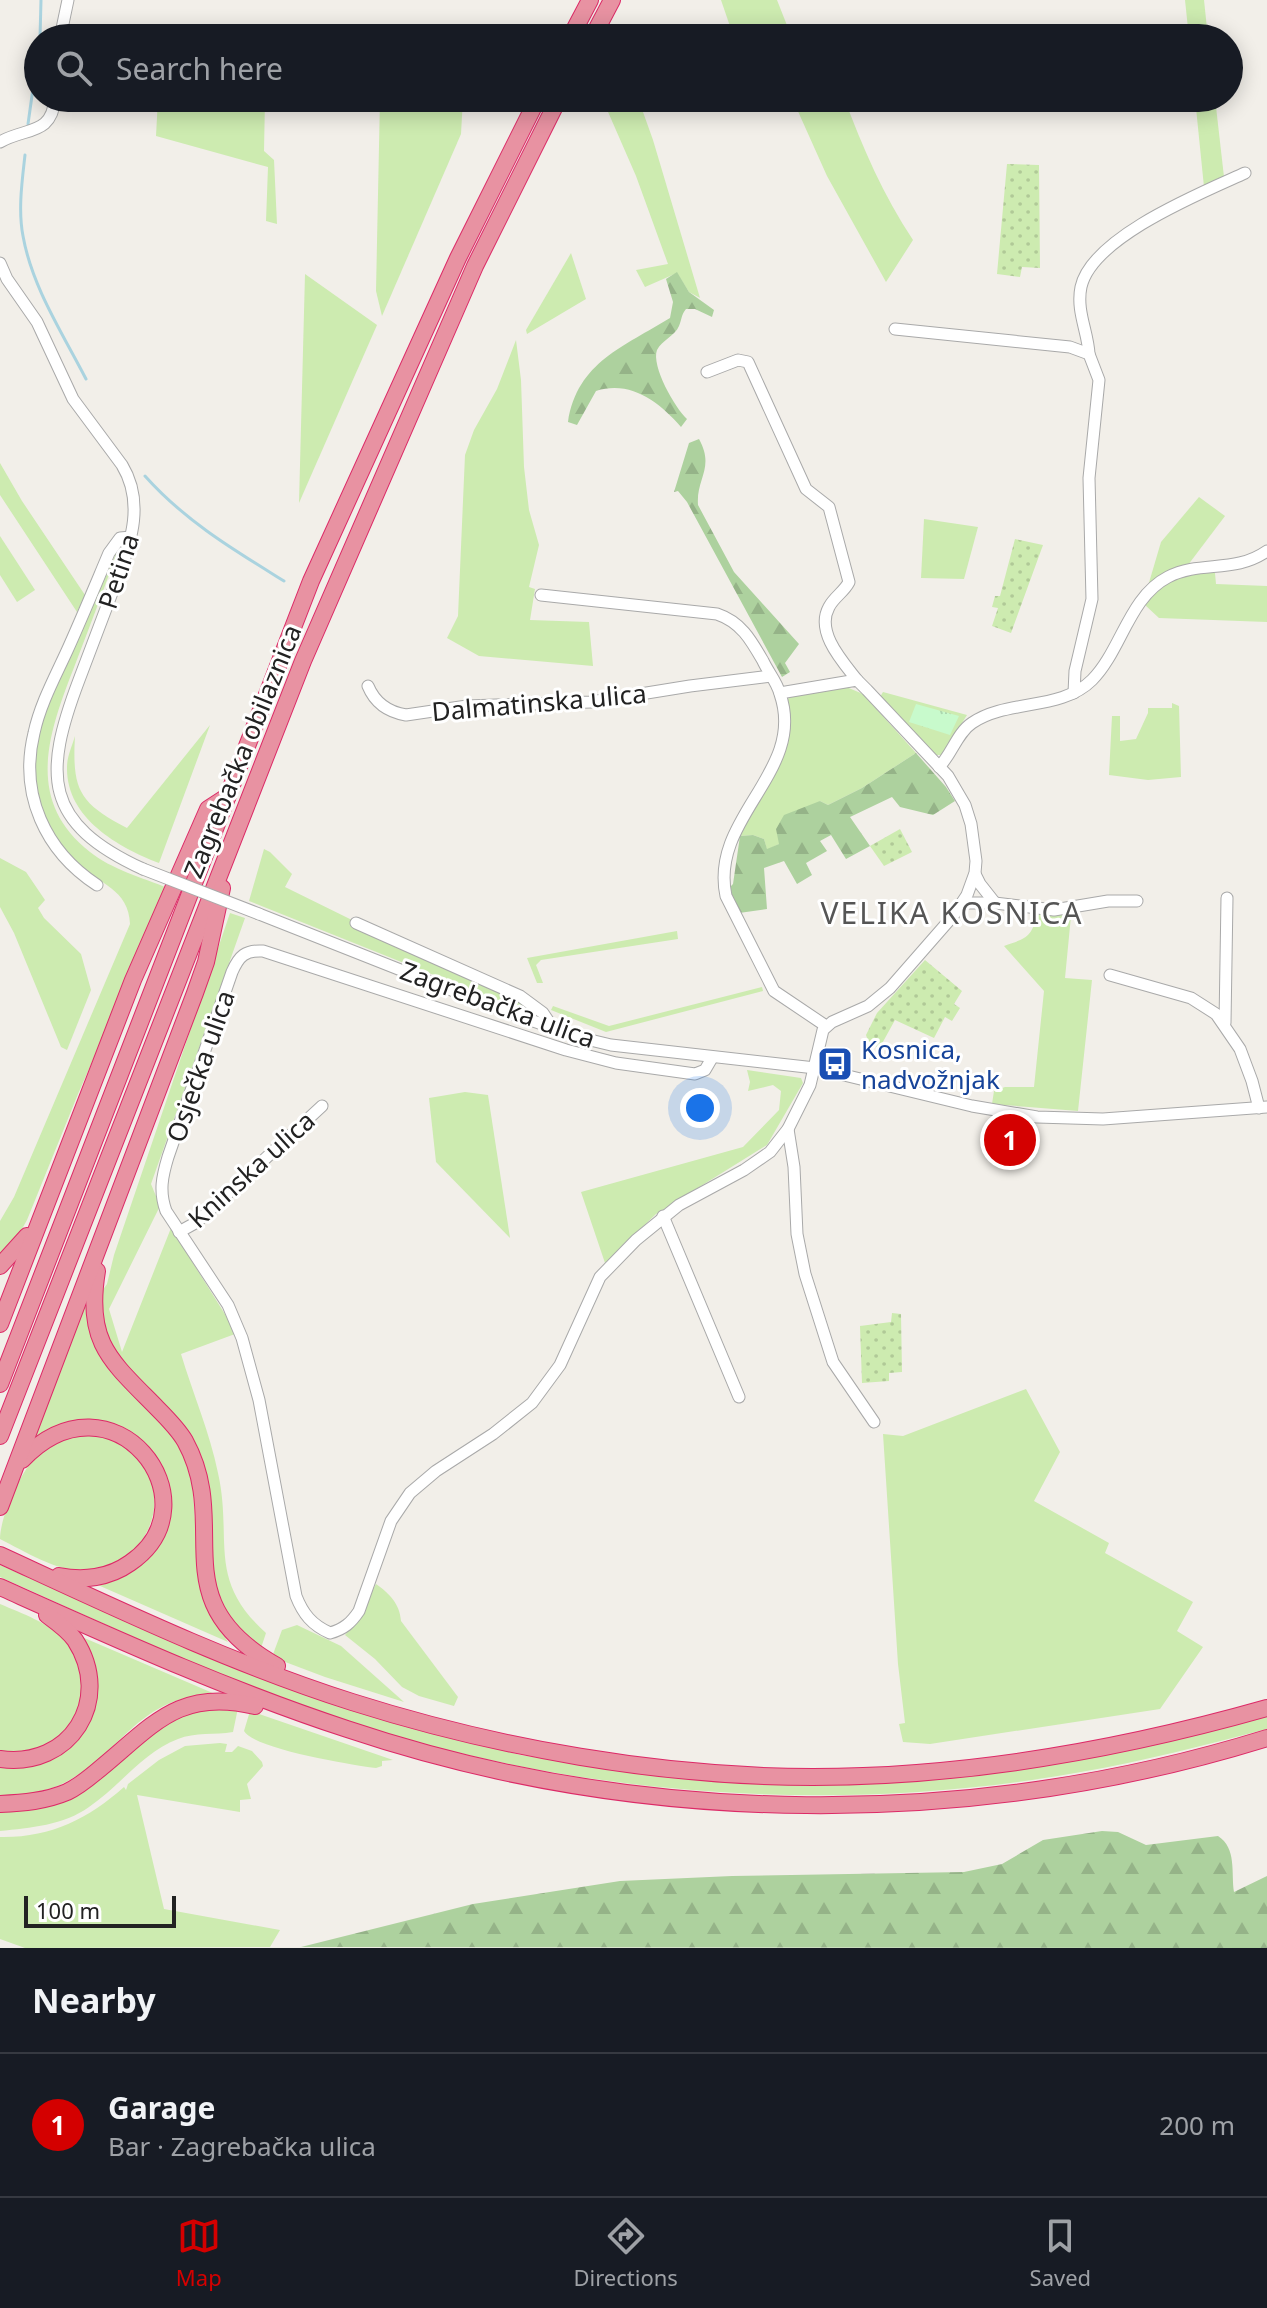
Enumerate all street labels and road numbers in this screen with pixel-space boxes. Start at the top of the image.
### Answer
street label: Petina [89,529,147,613]
street label: Zagrebačka obilaznica [175,619,309,883]
street label: Dalmatinska ulica [430,675,648,729]
street label: Zagrebačka ulica [395,952,601,1056]
street label: Osječka ulica [157,985,243,1147]
street label: Kninska ulica [180,1102,322,1236]

